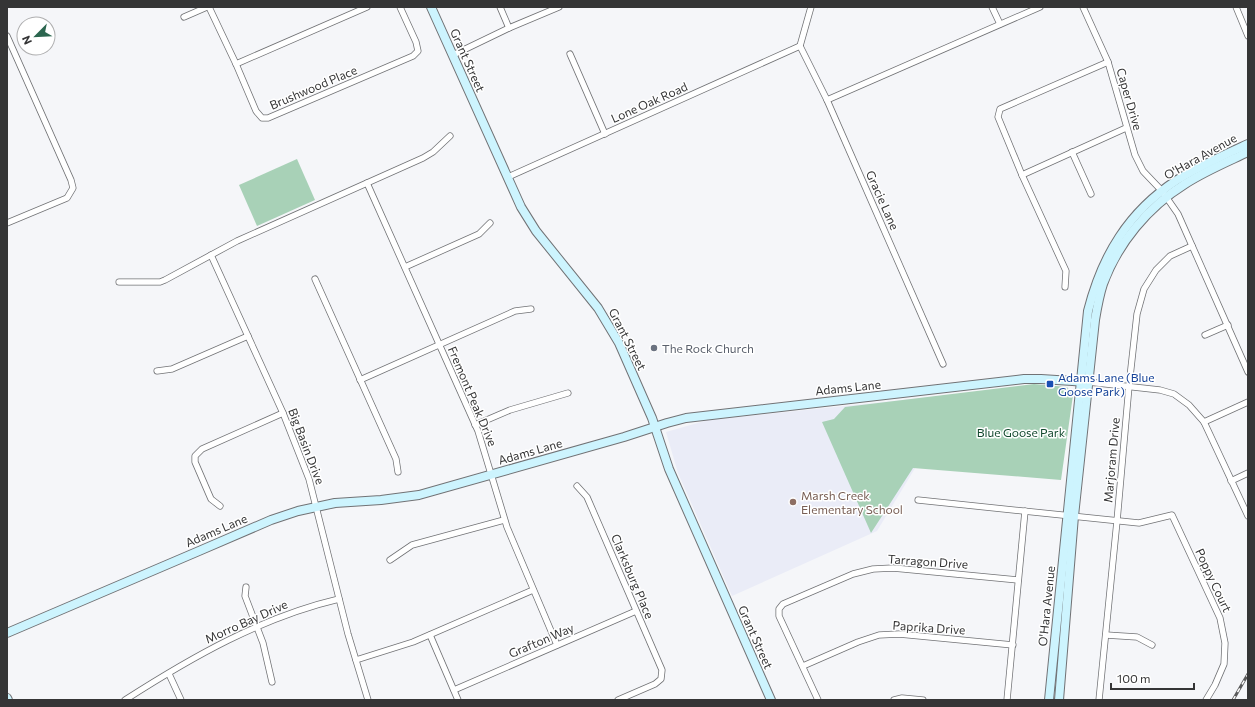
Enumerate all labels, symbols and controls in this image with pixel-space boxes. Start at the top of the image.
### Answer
north arrow [16,16,56,56]
street label: Grant Street [448,26,488,94]
text: N [19,34,34,47]
street label: Brushwood Place [267,62,359,112]
street label: Caper Drive [1114,66,1146,132]
street label: Lone Oak Road [608,79,690,125]
street label: O'Hara Avenue [1161,130,1239,182]
street label: Gracie Lane [864,168,902,232]
street label: Grant Street [606,306,650,372]
place label: The Rock Church [662,341,754,355]
marker: The Rock Church [649,343,659,353]
street label: Fremont Peak Drive [446,344,500,448]
place label: Adams Lane (Blue Goose Park) [1058,370,1155,398]
street label: Adams Lane [815,377,881,397]
marker: Adams Lane (Blue Goose Park) [1045,379,1055,389]
street label: Big Basin Drive [286,406,328,486]
street label: Marjoram Drive [1100,417,1122,503]
park label: Blue Goose Park [977,425,1066,439]
street label: Adams Lane [496,435,564,467]
place label: Marsh Creek Elementary School [801,488,903,516]
marker: Marsh Creek Elementary School [788,497,798,507]
street label: Adams Lane [183,511,249,549]
street label: Clarksburg Place [609,531,657,621]
street label: Poppy Court [1193,546,1235,614]
street label: Tarragon Drive [887,551,969,571]
street label: O'Hara Avenue [1035,565,1057,647]
street label: Morro Bay Drive [203,597,289,645]
street label: Grant Street [736,603,776,671]
street label: Paprika Drive [892,617,966,637]
street label: Grafton Way [506,620,576,660]
scale bar [1111,665,1194,691]
text: 100 m [1117,671,1151,685]

